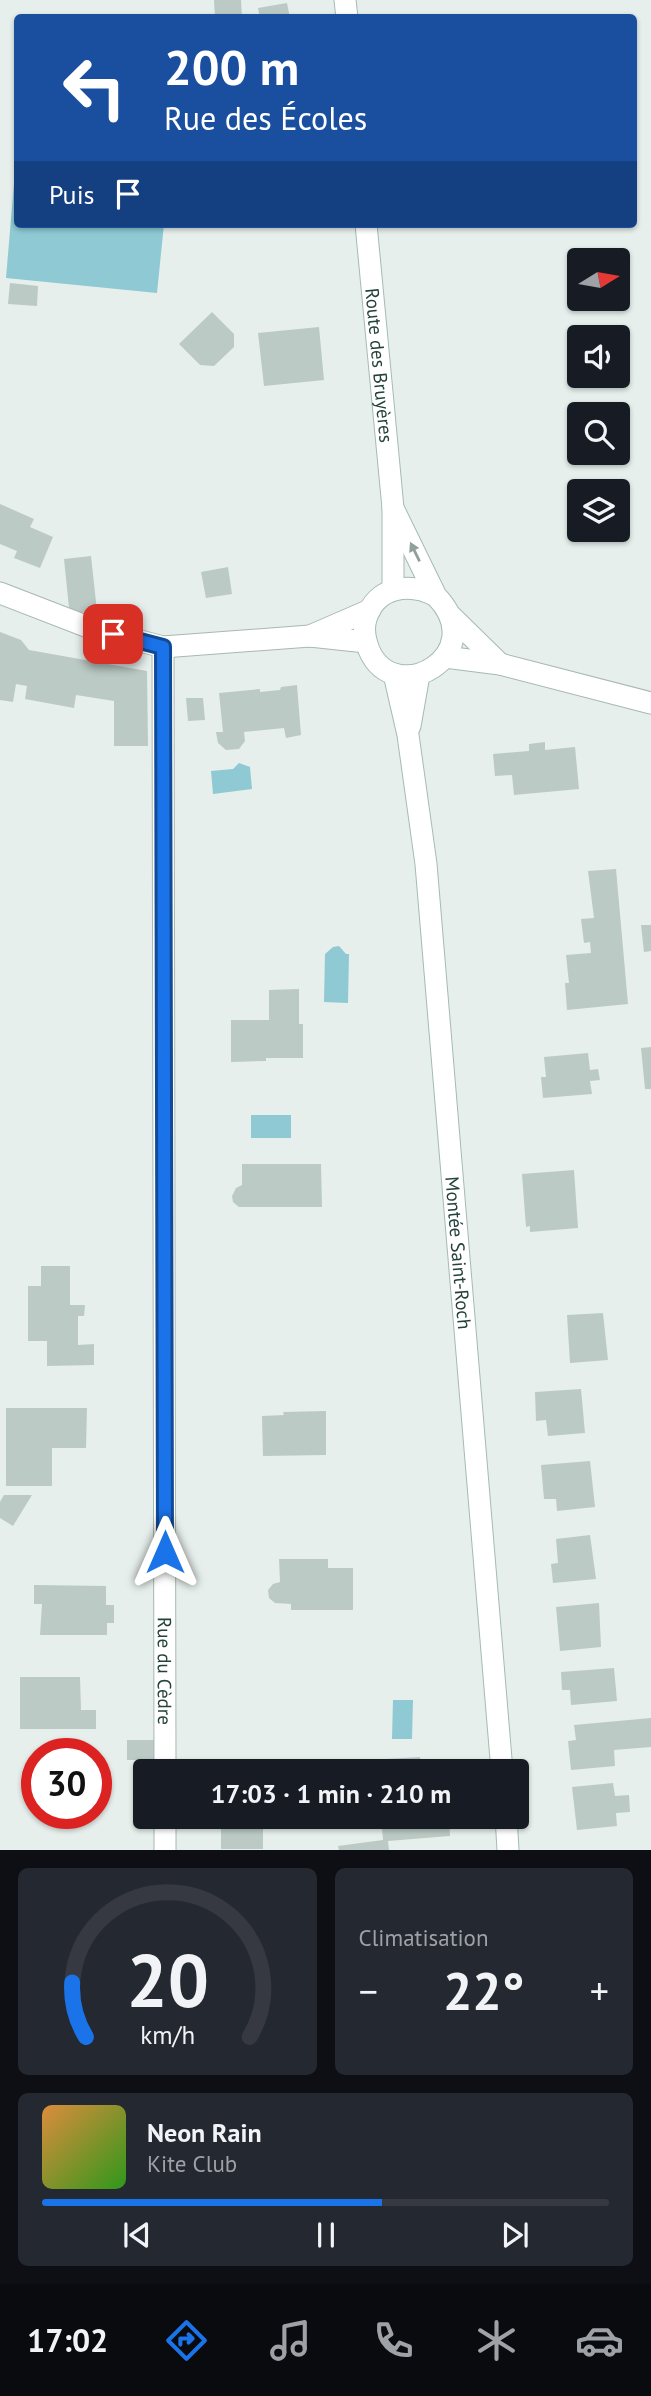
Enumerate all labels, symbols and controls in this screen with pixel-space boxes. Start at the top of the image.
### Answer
text: 200 m [164,35,299,99]
icon: left [49,42,140,133]
text: Rue des Écoles [164,97,367,139]
icon: arrive [109,175,147,213]
text: Puis [49,178,95,211]
north arrow [567,248,630,312]
map controls [567,248,630,542]
street label: Route des Bruyères [360,287,399,444]
button: sound [567,325,630,388]
button: search [567,402,630,465]
button: layers [567,479,630,542]
one-way arrow [409,542,420,562]
pin [83,604,143,664]
icon: arrive [94,615,132,653]
street label: Montée Saint-Roch [440,1175,477,1330]
position arrow [128,1515,202,1589]
street label: Rue du Cèdre [153,1617,177,1725]
speed limit sign: 30 [21,1738,112,1829]
text: 17:03 · 1 min · 210 m [211,1777,451,1810]
text: Climatisation [359,1923,489,1952]
text: 20 [126,1934,209,2028]
text: 22° [443,1957,525,2024]
text: − [359,1966,378,2015]
text: + [590,1966,609,2015]
text: km/h [140,2019,195,2051]
text: Neon Rain [147,2116,262,2149]
text: Kite Club [147,2149,237,2178]
icon: previous [118,2216,156,2254]
icon: pause [307,2216,345,2254]
icon: next [496,2216,534,2254]
icon: directions [162,2316,211,2365]
icon: music [266,2316,315,2365]
icon: phone [369,2316,418,2365]
icon: climate [472,2316,521,2365]
icon: car [575,2316,624,2365]
text: 17:02 [27,2319,108,2361]

